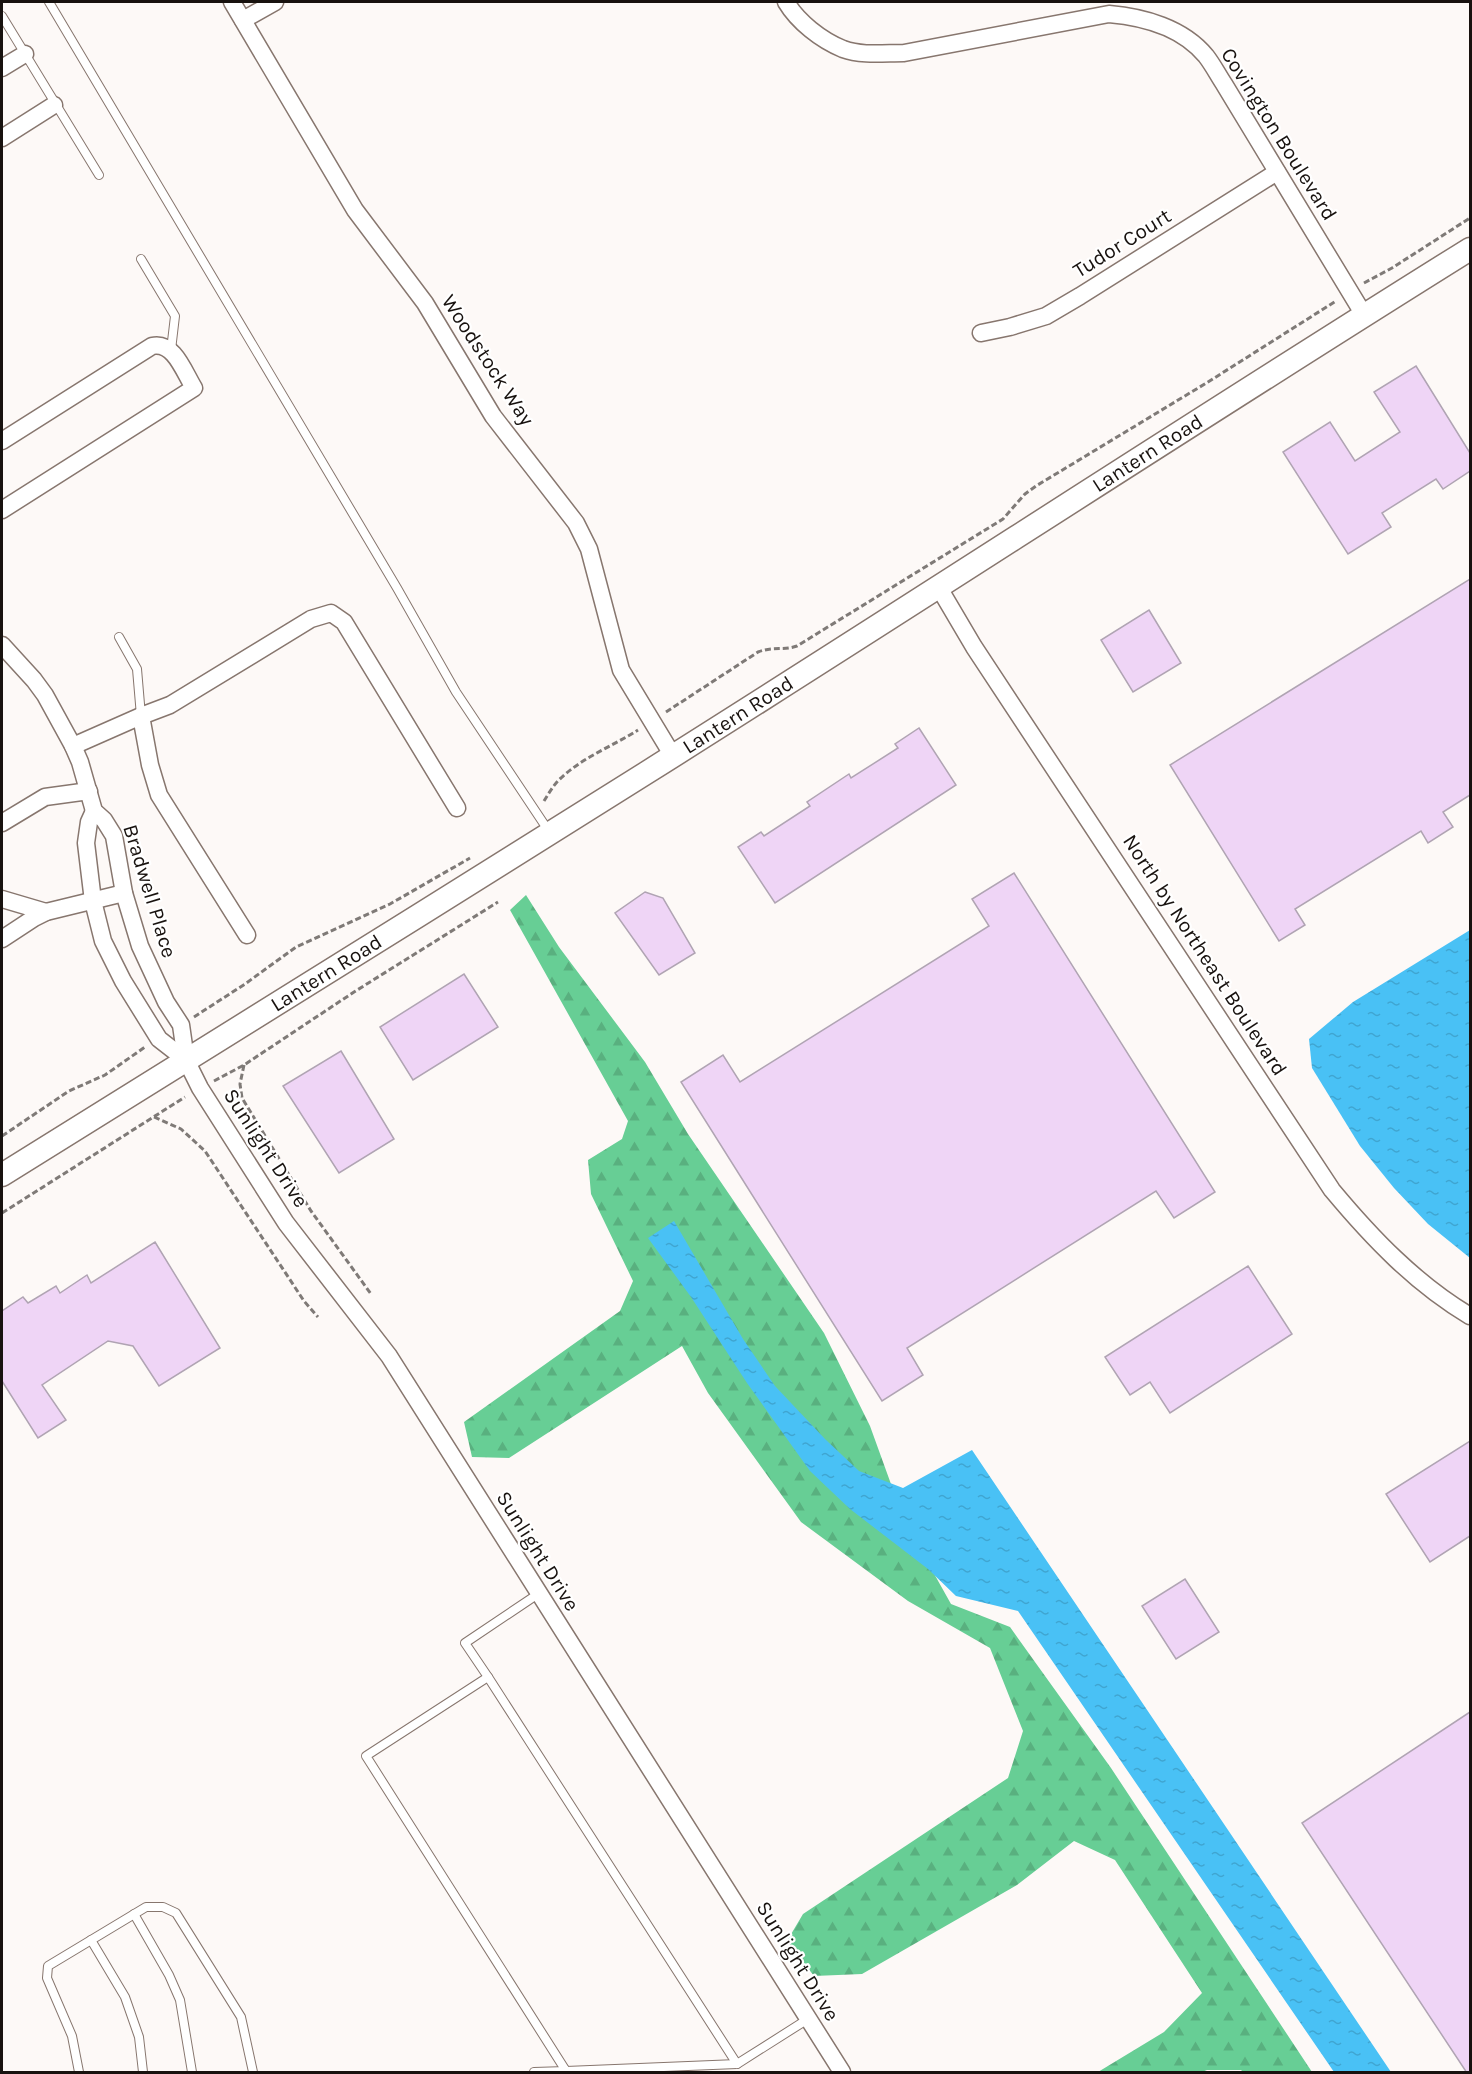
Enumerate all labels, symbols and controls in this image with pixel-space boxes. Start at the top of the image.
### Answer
street label: Covington Boulevard [1216,43,1342,225]
street label: Tudor Court [1069,203,1175,283]
street label: Woodstock Way [437,290,539,430]
street label: Lantern Road [1088,409,1207,497]
street label: Lantern Road [678,671,798,759]
street label: Bradwell Place [118,821,182,961]
street label: North by Northeast Boulevard [1118,830,1292,1080]
street label: Lantern Road [266,929,386,1017]
street label: Sunlight Drive [219,1084,313,1212]
street label: Sunlight Drive [492,1487,584,1615]
street label: Sunlight Drive [752,1897,844,2025]

